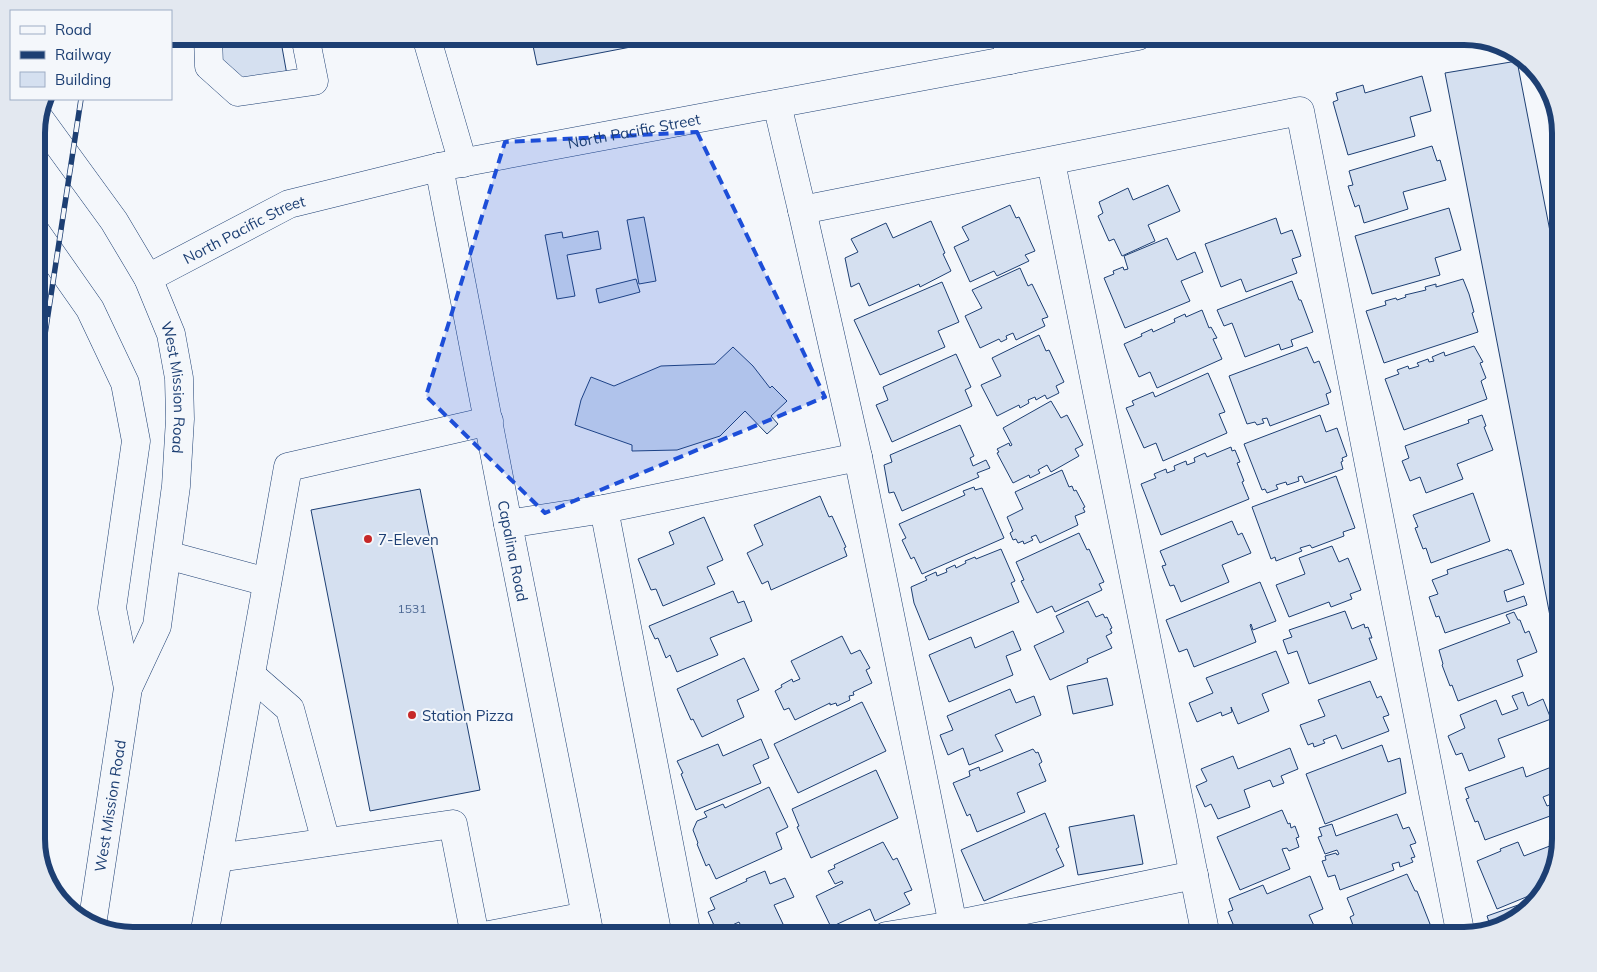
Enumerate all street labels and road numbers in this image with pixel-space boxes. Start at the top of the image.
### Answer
street label: North Pacific Street [566,109,702,152]
street label: North Pacific Street [180,191,307,267]
street label: West Mission Road [157,318,190,454]
street label: Capalina Road [494,499,533,603]
street label: West Mission Road [90,739,130,873]

